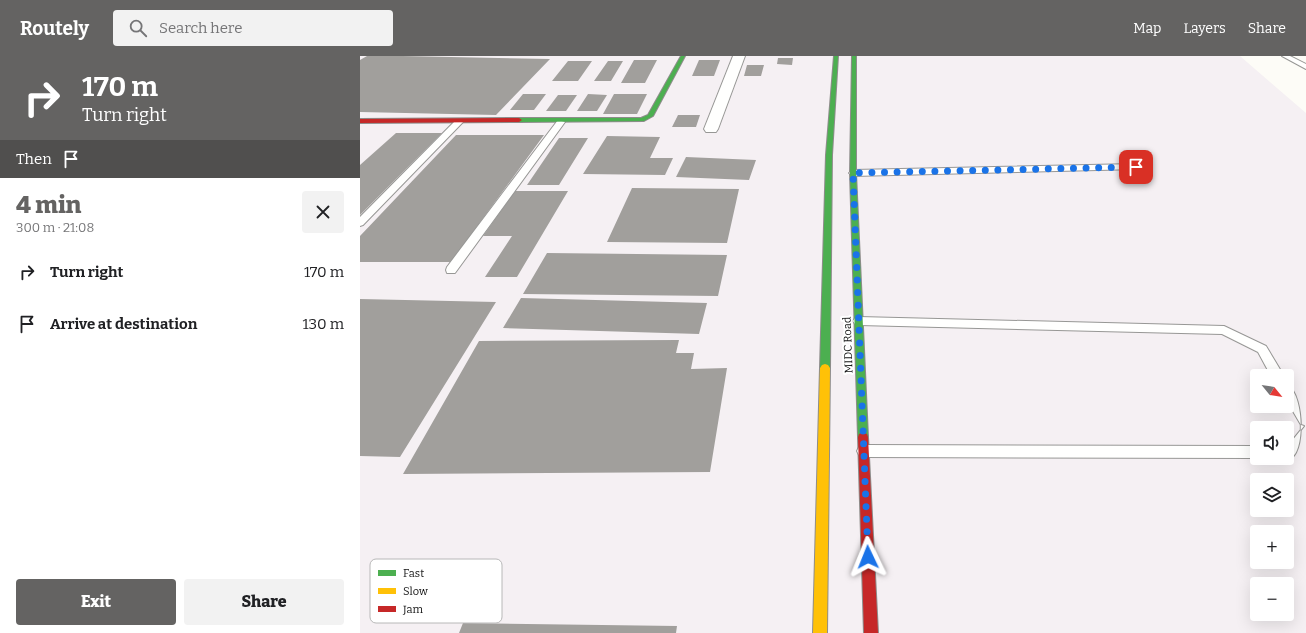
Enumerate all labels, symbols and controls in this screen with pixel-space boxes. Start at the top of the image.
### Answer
search box [113,10,393,46]
text: Routely [20,17,89,40]
icon: search [127,17,149,39]
text: Search here [159,19,242,37]
text: Map [1133,20,1161,37]
text: Layers [1183,20,1226,37]
text: Share [1248,20,1286,37]
text: 170 m [82,70,158,103]
icon: right [16,72,68,124]
text: Turn right [82,104,167,126]
icon: arrive [60,148,82,170]
text: Then [16,150,52,168]
pin [1119,150,1153,184]
icon: arrive [1125,156,1147,178]
text: 4 min [16,191,81,219]
button: close [302,191,344,233]
text: 300 m · 21:08 [16,220,94,235]
icon: right [16,261,38,283]
text: Turn right [50,263,123,281]
text: 170 m [304,263,344,281]
icon: arrive [16,313,38,335]
text: Arrive at destination [50,315,197,333]
text: 130 m [302,315,344,333]
street label: MIDC Road [840,316,855,374]
north arrow [1250,369,1294,413]
map controls [1250,369,1294,621]
button: sound [1250,421,1294,465]
button: layers [1250,473,1294,517]
button: + [1250,525,1294,569]
position arrow [847,536,889,578]
legend [370,559,502,623]
text: Fast [403,567,424,580]
button: − [1250,577,1294,621]
button: Exit [16,579,176,625]
button: Share [184,579,344,625]
text: Slow [403,585,428,598]
text: Jam [402,603,423,616]

